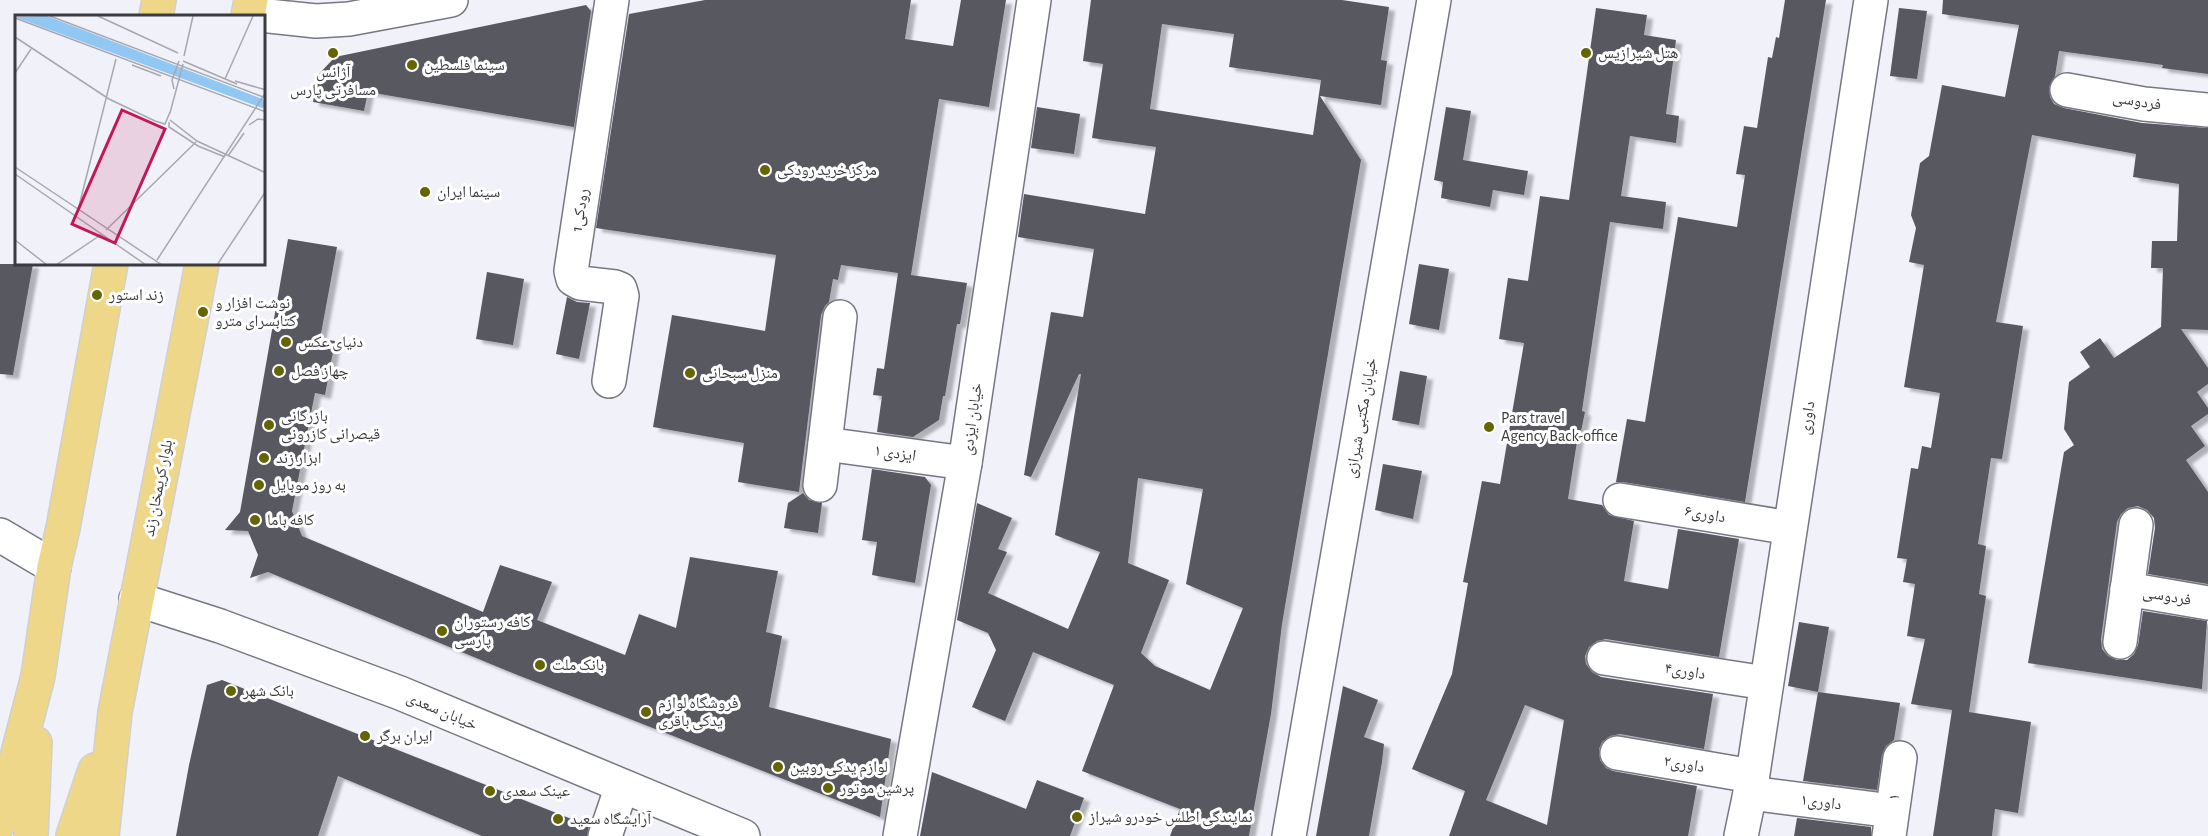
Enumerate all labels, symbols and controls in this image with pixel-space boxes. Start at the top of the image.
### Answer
inset map [15,15,266,266]
place label: هتل شیرازیس [1598,45,1678,63]
marker: آژانس مسافرتی پارس [326,46,340,60]
marker: هتل شیرازیس [1579,46,1593,60]
place label: سینما فلسطین [424,57,505,75]
marker: سینما فلسطین [405,58,419,72]
place label: آژانس مسافرتی پارس [290,63,376,100]
street label: فردوسی [2111,89,2162,115]
place label: مرکز خرید رودکی [777,162,877,180]
marker: مرکز خرید رودکی [758,163,772,177]
place label: سینما ایران [437,184,500,202]
marker: سینما ایران [418,185,432,199]
street label: 1رودکی [569,187,593,233]
place label: زند استور [108,287,164,304]
marker: زند استور [90,288,104,302]
place label: نوشت افزار و کتابسرای مترو [215,295,297,331]
marker: نوشت افزار و کتابسرای مترو [196,305,210,319]
place label: دنیای عکس [298,334,363,352]
marker: دنیای عکس [279,335,293,349]
street label: خیابان مکتبی شیرازی [1343,357,1381,480]
place label: چهاز فصل [291,363,349,381]
marker: چهاز فصل [272,364,286,378]
place label: منزل سبحانی [702,365,778,383]
marker: منزل سبحانی [683,366,697,380]
street label: خیابان ایزدی [959,382,987,456]
street label: داوری [1796,400,1820,436]
place label: بازرگانی قیصرانی کازرونی [281,408,380,444]
place label: Pars travel Agency Back-office [1501,410,1618,445]
marker: بازرگانی قیصرانی کازرونی [262,418,276,432]
marker: Pars travel Agency Back-office [1482,420,1496,434]
street label: بلوار کریمخان زند [141,438,177,538]
street label: ایزدی ۱ [873,442,917,466]
place label: ابزار زند [276,450,321,467]
marker: ابزار زند [257,451,271,465]
place label: به روز موبایل [271,477,346,495]
marker: به روز موبایل [252,478,266,492]
street label: داوری۶ [1683,503,1727,527]
place label: کافه باما [267,512,314,528]
marker: کافه باما [248,513,262,527]
street label: فردوسی [2141,584,2192,610]
place label: کافه رستوران پارسی [454,614,531,650]
marker: کافه رستوران پارسی [435,624,449,638]
place label: بانک ملت [552,657,604,673]
marker: بانک ملت [533,658,547,672]
street label: داوری۴ [1663,660,1707,684]
place label: بانک شهر [242,683,294,700]
marker: بانک شهر [224,684,238,698]
street label: خیابان سعدی [404,689,480,735]
place label: فروشگاه لوازم یدکی باقری [658,695,738,731]
marker: فروشگاه لوازم یدکی باقری [639,705,653,719]
place label: ایران برگر [376,728,433,746]
marker: ایران برگر [358,729,372,743]
street label: داوری۲ [1662,753,1706,777]
place label: لوازم یدکی روبین [790,759,888,777]
marker: لوازم یدکی روبین [771,760,785,774]
place label: پرشین موتور [839,780,914,798]
marker: پرشین موتور [821,781,835,795]
place label: عینک سعدی [502,783,570,801]
marker: عینک سعدی [483,784,497,798]
street label: داوری۱ [1799,792,1842,814]
street label: ۱ [1886,792,1902,802]
place label: نمایندگی اطلس خودرو شیراز [1088,809,1253,827]
place label: آرایشگاه سعید [570,810,652,828]
marker: نمایندگی اطلس خودرو شیراز [1070,810,1084,824]
marker: آرایشگاه سعید [551,812,565,826]

